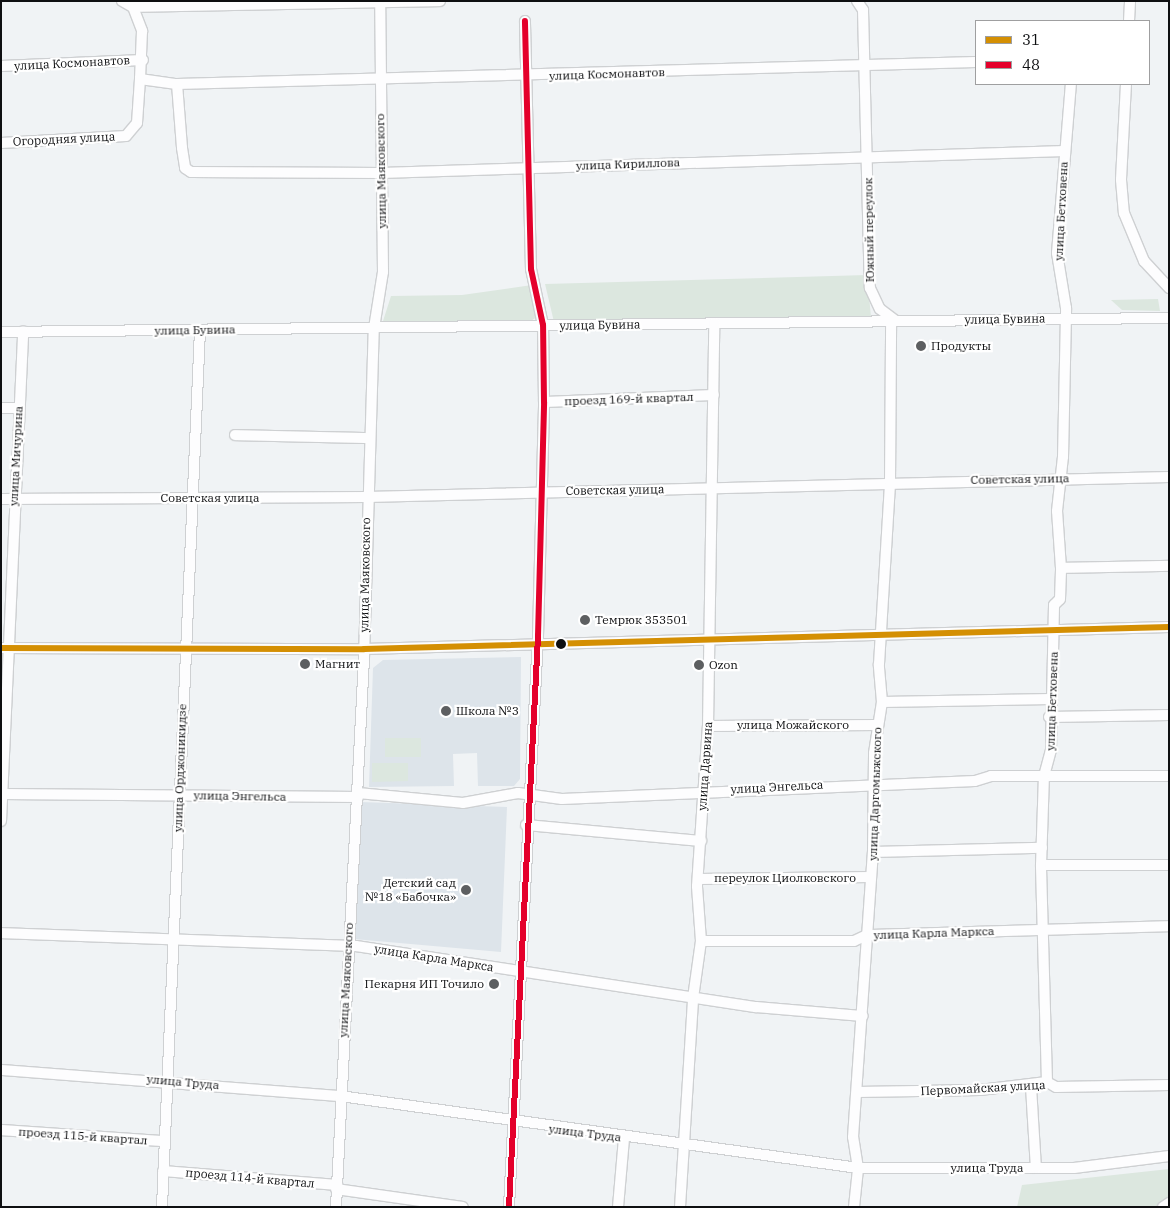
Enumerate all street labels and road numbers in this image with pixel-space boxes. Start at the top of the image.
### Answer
street label: улица Космонавтов [14,53,130,73]
street label: улица Космонавтов [549,65,665,83]
street label: улица Маяковского [373,113,389,229]
street label: Огородняя улица [12,129,116,149]
street label: улица Кириллова [576,155,680,173]
street label: улица Бетховена [1051,161,1071,261]
street label: Южный переулок [861,178,877,282]
street label: улица Бувина [964,311,1046,327]
street label: улица Бувина [559,317,641,333]
street label: улица Бувина [154,322,236,338]
street label: проезд 169-й квартал [564,390,694,408]
street label: улица Мичурина [6,406,26,506]
street label: Советская улица [970,471,1070,487]
street label: Советская улица [565,482,665,498]
street label: Советская улица [161,491,259,505]
street label: улица Маяковского [357,517,373,633]
street label: улица Бетховена [1043,651,1061,751]
street label: улица Орджоникидзе [171,704,189,832]
street label: улица Можайского [737,718,849,732]
street label: улица Дарвина [695,721,715,811]
street label: улица Даргомыжского [865,727,885,861]
street label: улица Энгельса [730,777,824,797]
street label: улица Энгельса [193,788,287,804]
street label: переулок Циолковского [714,871,856,885]
street label: улица Маяковского [336,922,356,1038]
street label: улица Карла Маркса [873,924,995,942]
street label: улица Карла Маркса [373,941,495,975]
street label: улица Труда [146,1072,220,1092]
street label: Первомайская улица [920,1078,1046,1098]
street label: улица Труда [548,1121,622,1145]
street label: проезд 115-й квартал [18,1124,148,1148]
street label: улица Труда [951,1161,1023,1175]
street label: проезд 114-й квартал [185,1165,315,1191]

